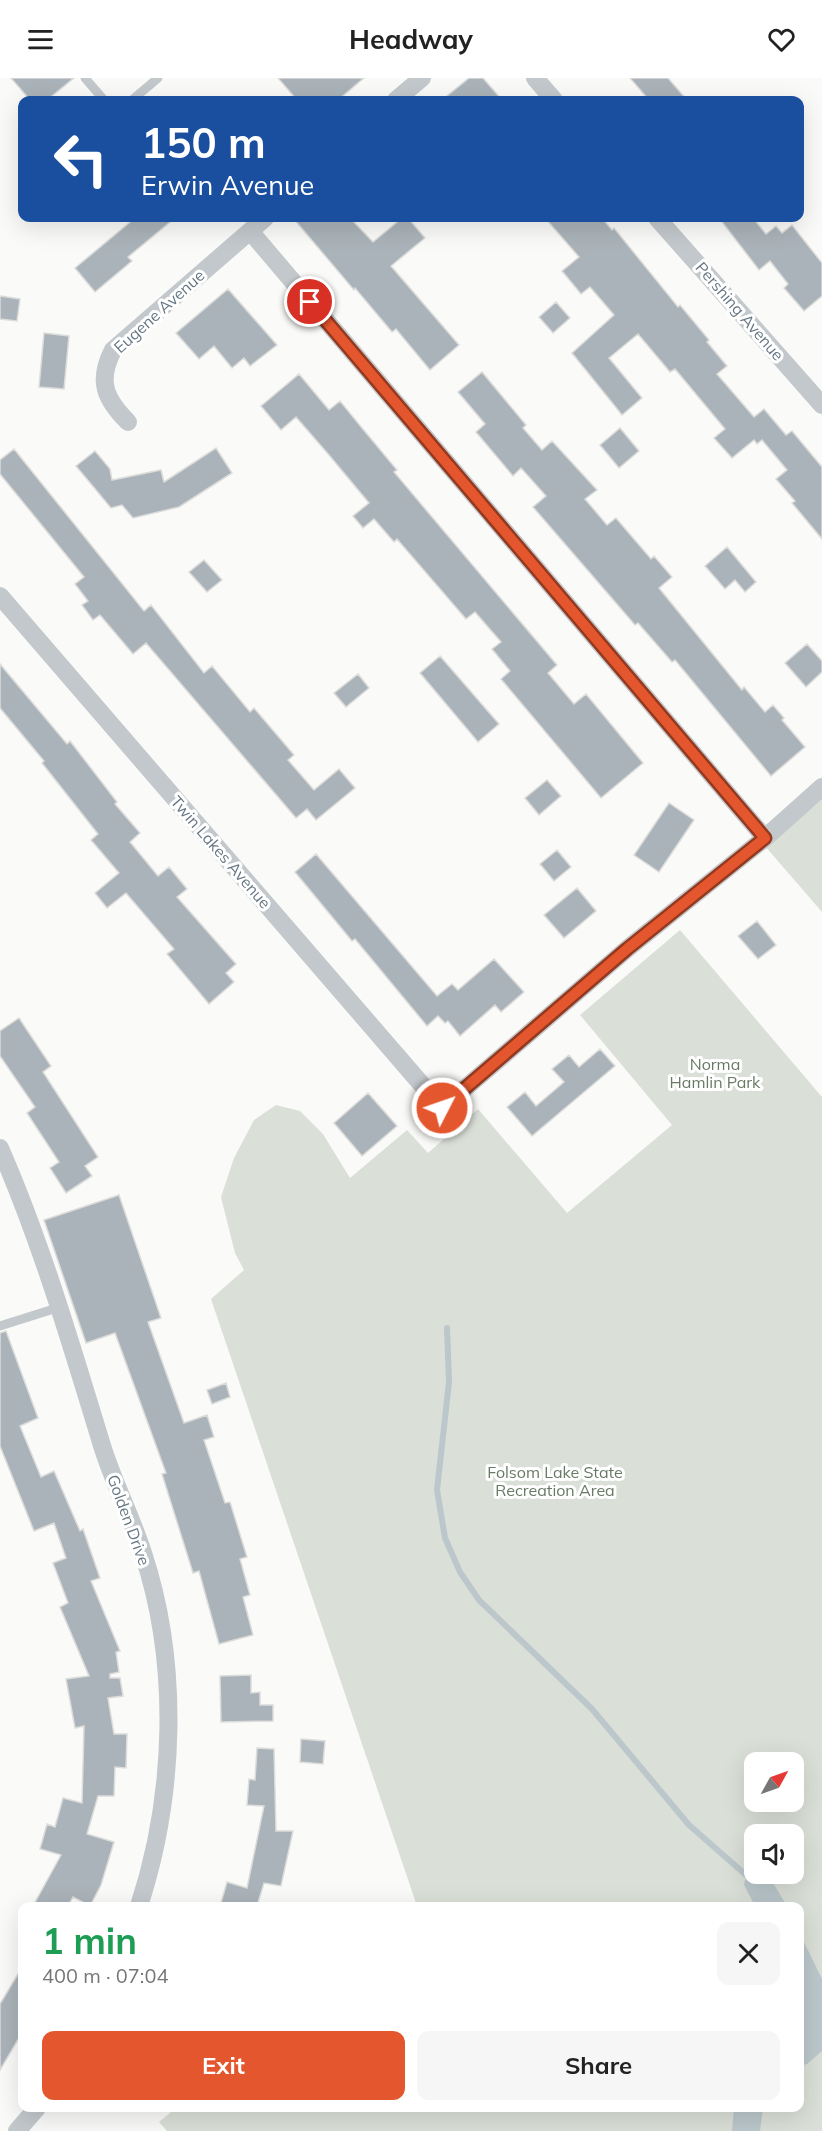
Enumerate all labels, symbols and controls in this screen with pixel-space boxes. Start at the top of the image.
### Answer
text: Headway [349,22,473,56]
icon: menu [24,23,57,56]
icon: heart [765,23,798,56]
text: 150 m [141,116,266,169]
icon: left [42,120,120,198]
text: Erwin Avenue [141,168,314,202]
street label: Pershing Avenue [692,257,788,365]
street label: Eugene Avenue [110,265,208,357]
pin [284,276,335,327]
icon: arrive [293,285,326,318]
street label: Twin Lakes Avenue [167,792,275,912]
park label: Norma Hamlin Park [670,1054,761,1092]
position arrow [410,1076,474,1140]
park label: Folsom Lake State Recreation Area [487,1462,623,1500]
street label: Golden Drive [103,1472,155,1568]
north arrow [744,1752,804,1812]
map controls [744,1752,804,1884]
button: sound [744,1824,804,1884]
text: 1 min [42,1918,137,1963]
button: close [717,1922,780,1985]
text: 400 m · 07:04 [42,1963,168,1988]
button: Exit [42,2031,405,2100]
button: Share [417,2031,780,2100]

